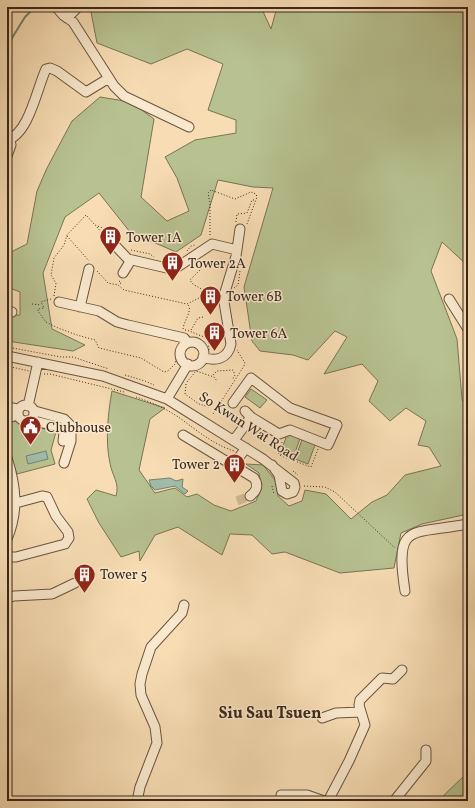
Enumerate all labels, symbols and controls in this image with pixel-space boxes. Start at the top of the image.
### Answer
building icon: Tower 1A [97,224,123,257]
place label: Tower 1A [126,229,182,248]
building icon: Tower 2A [160,250,186,283]
place label: Tower 2A [188,255,246,274]
building icon: Tower 6B [198,283,224,316]
place label: Tower 6B [226,288,282,307]
building icon: Tower 6A [201,320,227,353]
place label: Tower 6A [230,325,288,344]
street label: So Kwun Wat Road [195,388,302,467]
public building icon: Clubhouse [17,414,43,447]
place label: Clubhouse [46,419,111,438]
building icon: Tower 2 [222,451,248,484]
place label: Tower 2 [172,456,220,475]
building icon: Tower 5 [72,561,98,594]
place label: Tower 5 [100,566,147,585]
district label: Siu Sau Tsuen [218,703,322,725]

